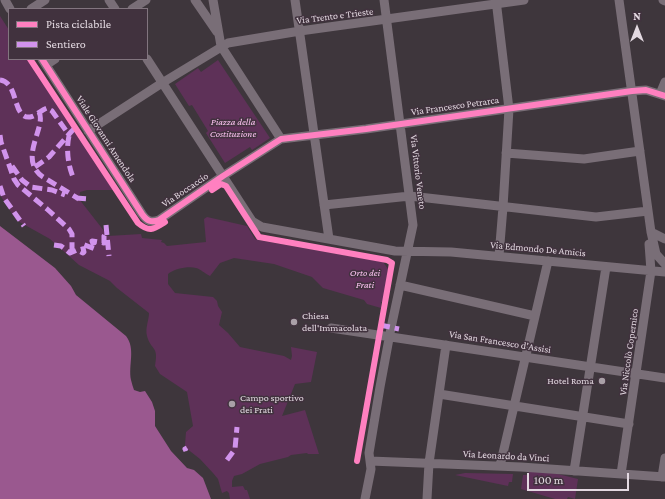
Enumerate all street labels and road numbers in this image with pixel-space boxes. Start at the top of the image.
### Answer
street label: Via Trento e Trieste [296,5,374,27]
street label: Viale Giovanni Amendola [73,93,139,185]
street label: Via Francesco Petrarca [410,94,500,118]
street label: Via Vittorio Veneto [407,134,429,210]
street label: Via Boccaccio [159,170,211,210]
street label: Via Edmondo De Amicis [490,239,586,259]
street label: Via Niccolò Copernico [617,308,641,396]
street label: Via San Francesco d'Assisi [448,328,552,356]
street label: Via Leonardo da Vinci [462,448,550,464]

